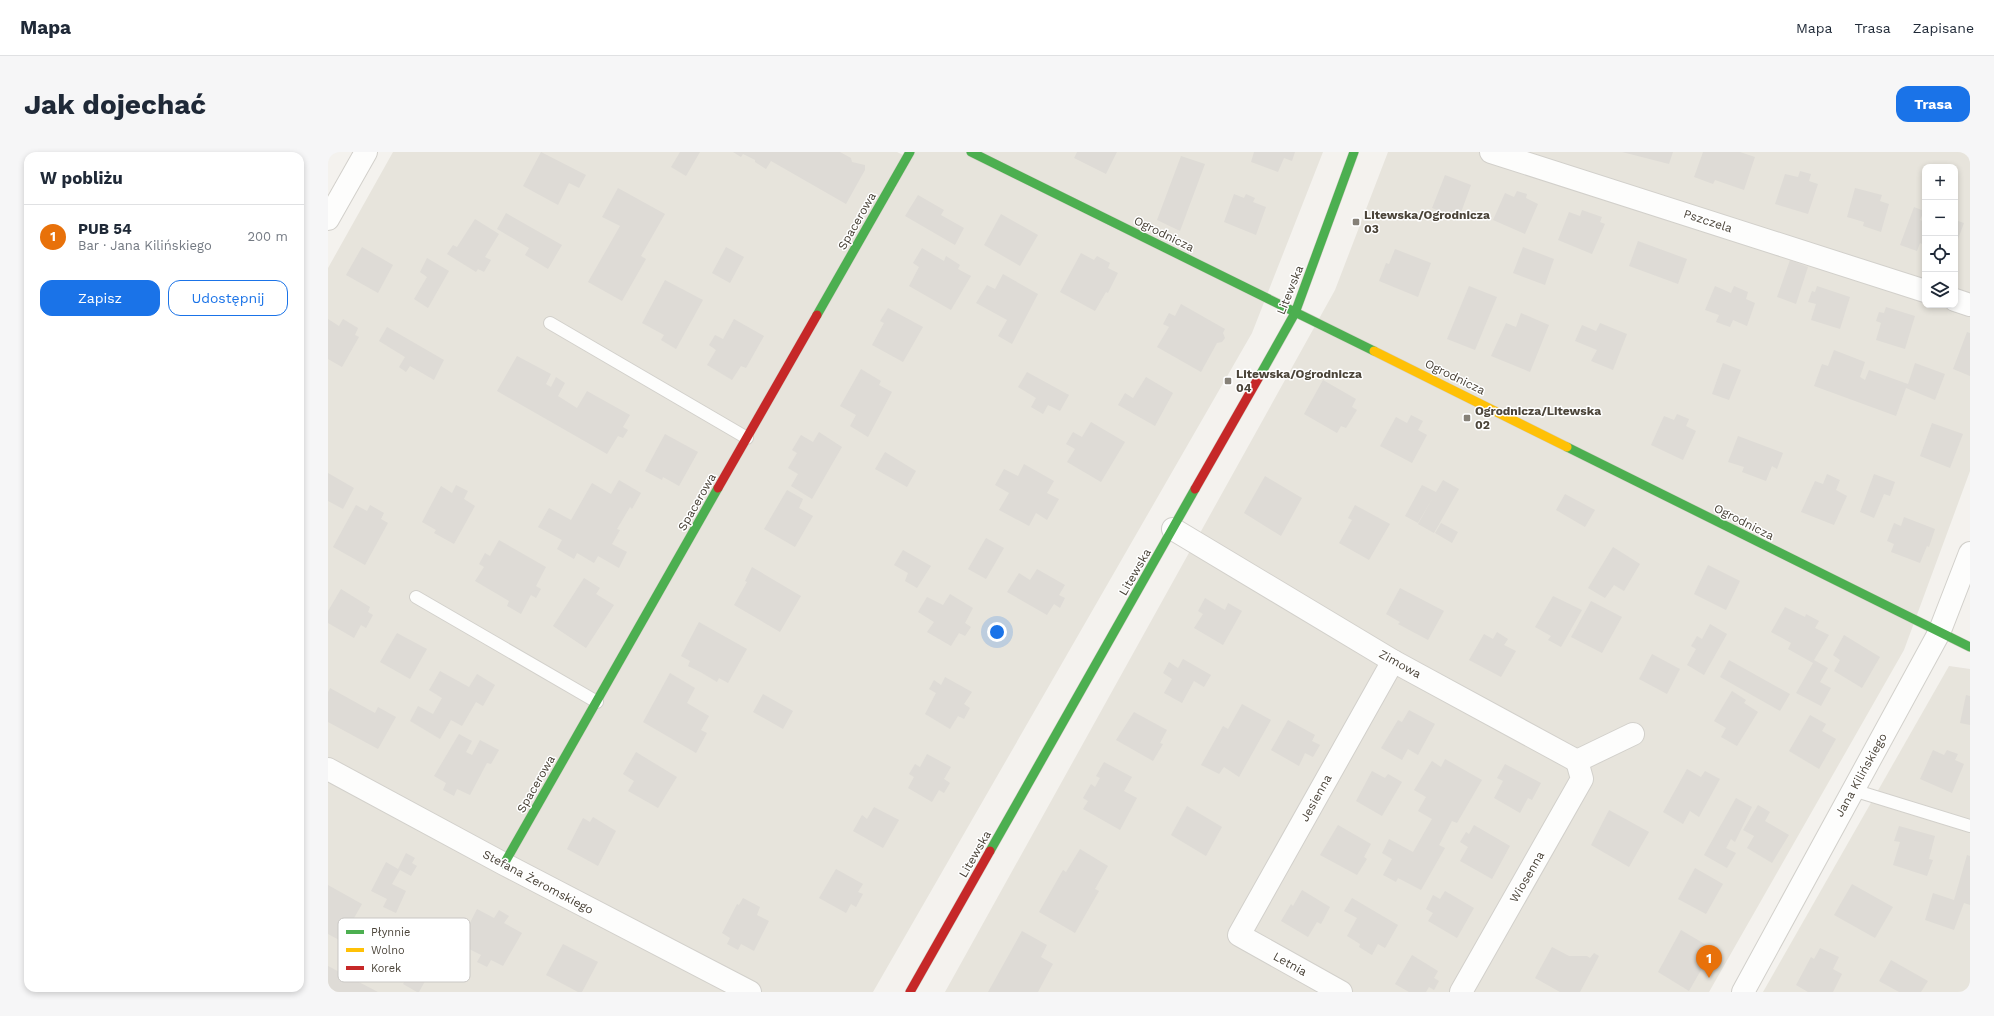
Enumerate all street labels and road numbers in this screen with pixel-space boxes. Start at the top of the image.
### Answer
street label: Spacerowa [835,190,879,252]
street label: Pszczela [1682,207,1734,236]
street label: Ogrodnicza [1132,213,1197,255]
street label: Litewska [1274,263,1306,317]
street label: Ogrodnicza [1423,356,1488,398]
street label: Spacerowa [675,471,719,533]
street label: Ogrodnicza [1712,501,1776,543]
street label: Litewska [1116,546,1154,598]
street label: Zimowa [1377,647,1424,681]
street label: Jana Kilińskiego [1832,731,1890,819]
street label: Spacerowa [514,753,558,815]
street label: Jesienna [1297,772,1335,824]
street label: Litewska [956,828,994,880]
street label: Stefana Żeromskiego [480,847,596,917]
street label: Wiosenna [1507,849,1547,905]
street label: Letnia [1271,949,1309,979]

